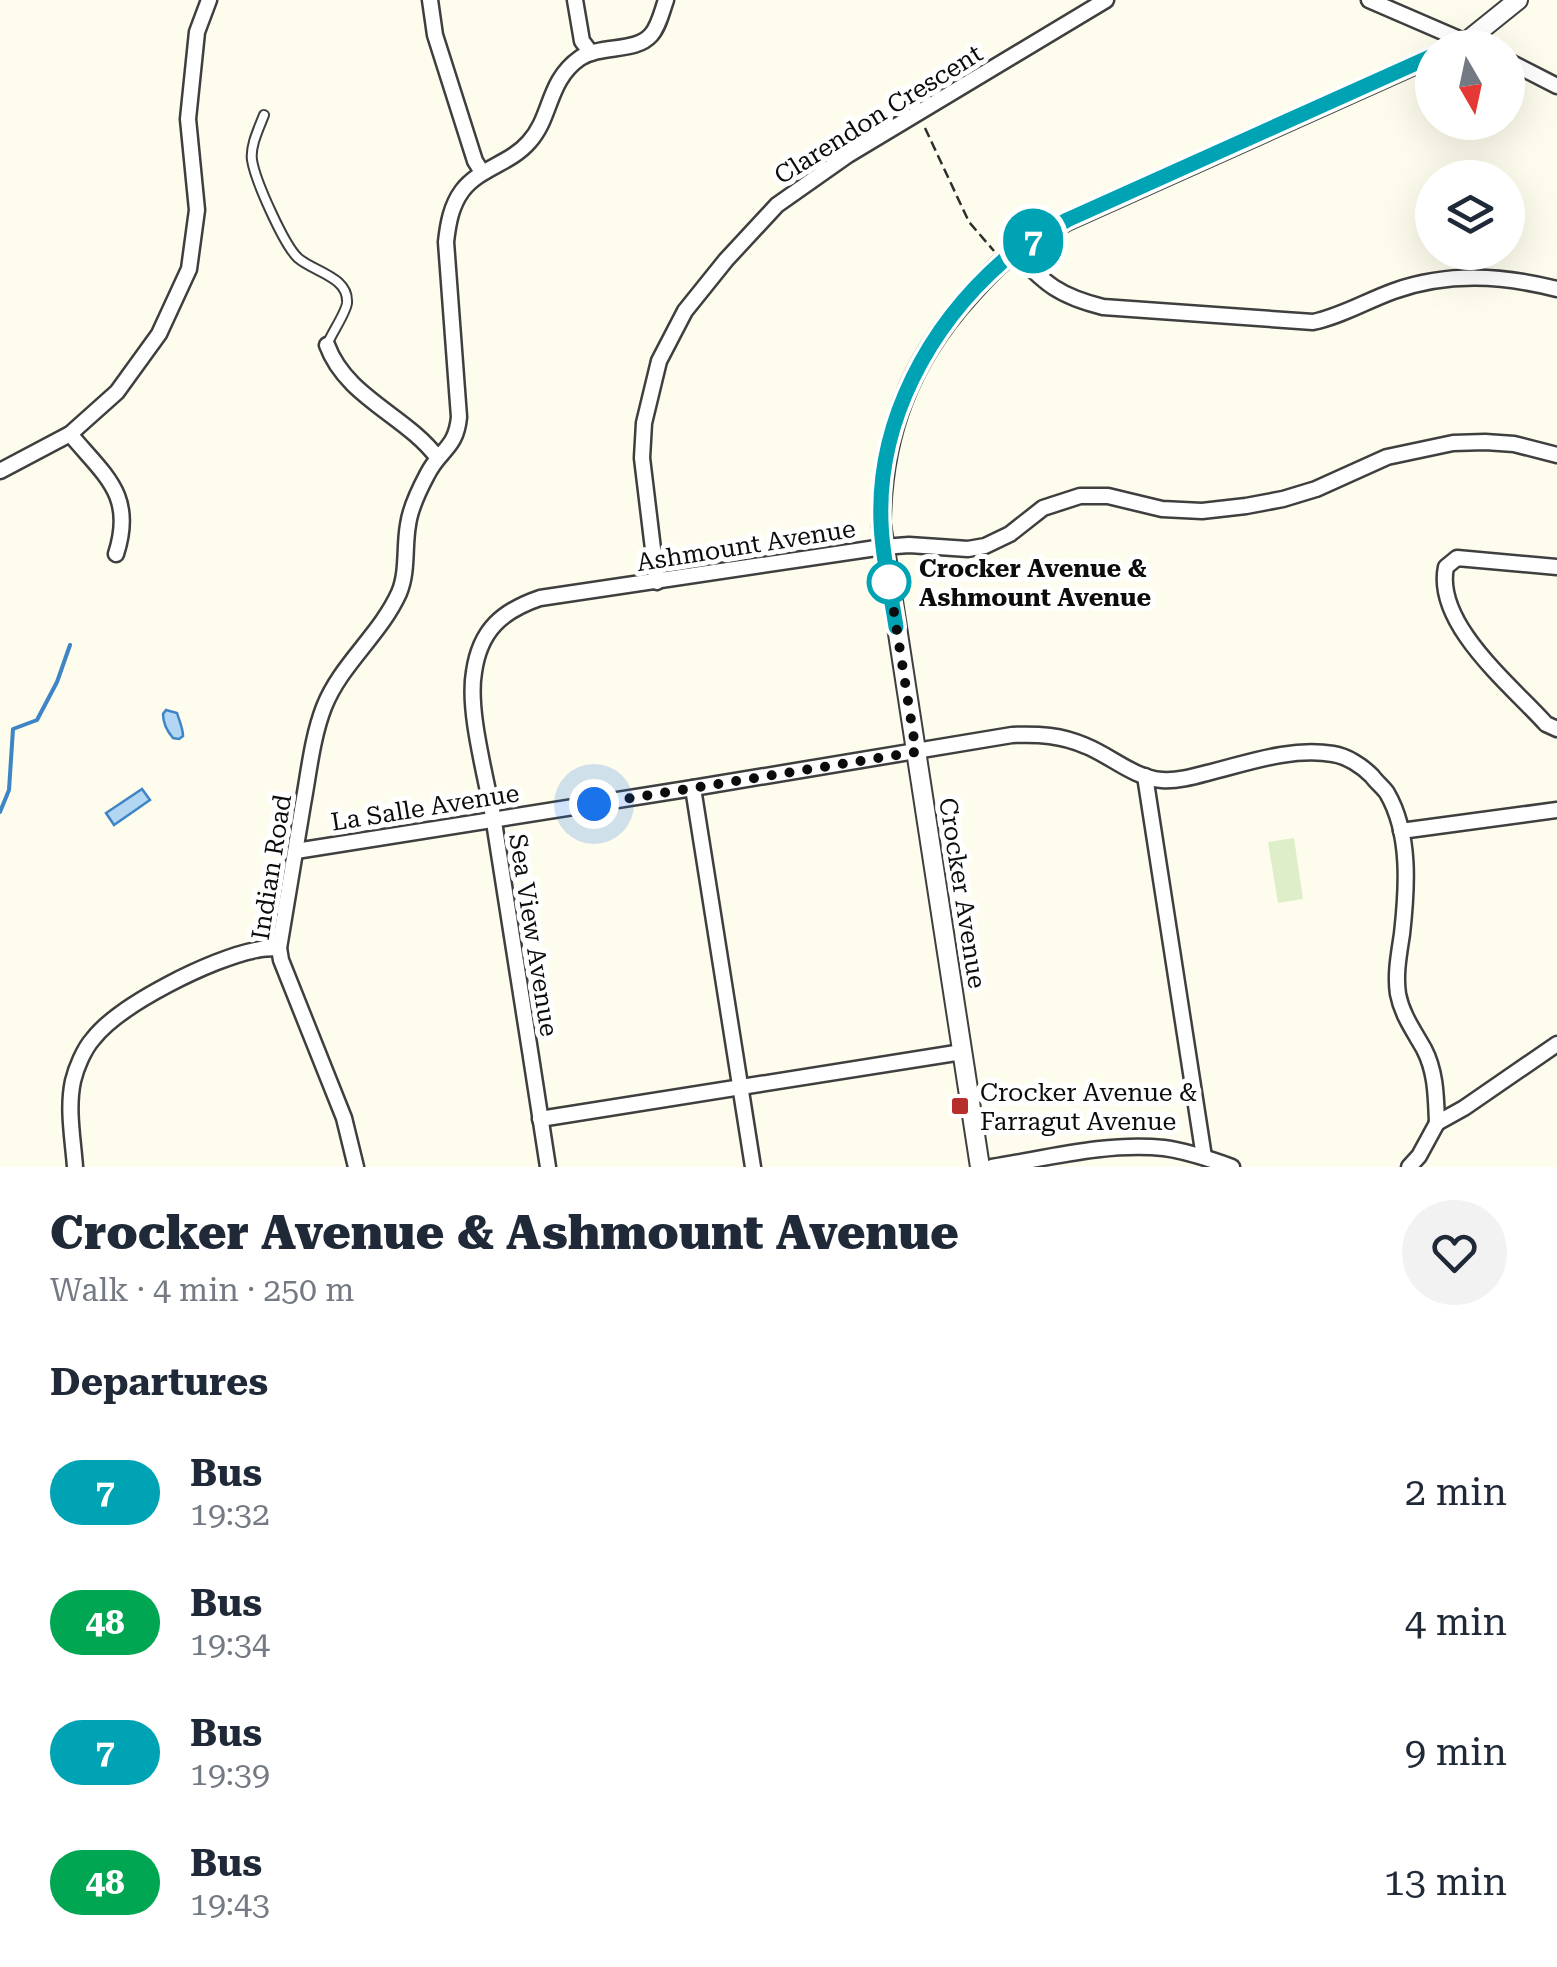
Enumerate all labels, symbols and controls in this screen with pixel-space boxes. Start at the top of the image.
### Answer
north arrow [1415,30,1525,140]
map controls [1415,30,1525,270]
street label: Clarendon Crescent [769,39,988,190]
button: layers [1415,160,1525,270]
line badge: 7 [1000,208,1066,274]
text: 7 [1023,221,1043,262]
street label: Ashmount Avenue [635,514,857,577]
place label: Crocker Avenue & Ashmount Avenue [919,554,1151,612]
marker: Crocker Avenue & Ashmount Avenue [868,561,910,603]
street label: La Salle Avenue [329,778,521,837]
your location [569,779,619,829]
street label: Indian Road [246,792,297,942]
street label: Crocker Avenue [933,796,992,990]
street label: Sea View Avenue [503,832,564,1039]
place label: Crocker Avenue & Farragut Avenue [980,1078,1197,1136]
marker: Crocker Avenue & Farragut Avenue [949,1095,971,1117]
button: heart [1402,1200,1507,1305]
text: Crocker Avenue & Ashmount Avenue [50,1205,959,1261]
text: Walk · 4 min · 250 m [50,1271,354,1309]
text: Departures [50,1360,268,1404]
text: Bus [190,1451,262,1495]
text: 2 min [1405,1470,1507,1514]
text: 7 [95,1472,115,1513]
text: 19:32 [190,1495,270,1533]
text: Bus [190,1581,262,1625]
text: 4 min [1405,1600,1507,1644]
text: 48 [85,1602,125,1643]
text: 19:34 [190,1625,270,1663]
text: Bus [190,1711,262,1755]
text: 9 min [1405,1730,1507,1774]
text: 7 [95,1732,115,1773]
text: 19:39 [190,1755,270,1793]
text: Bus [190,1841,262,1885]
text: 13 min [1384,1860,1507,1904]
text: 48 [85,1862,125,1903]
text: 19:43 [190,1885,270,1923]

